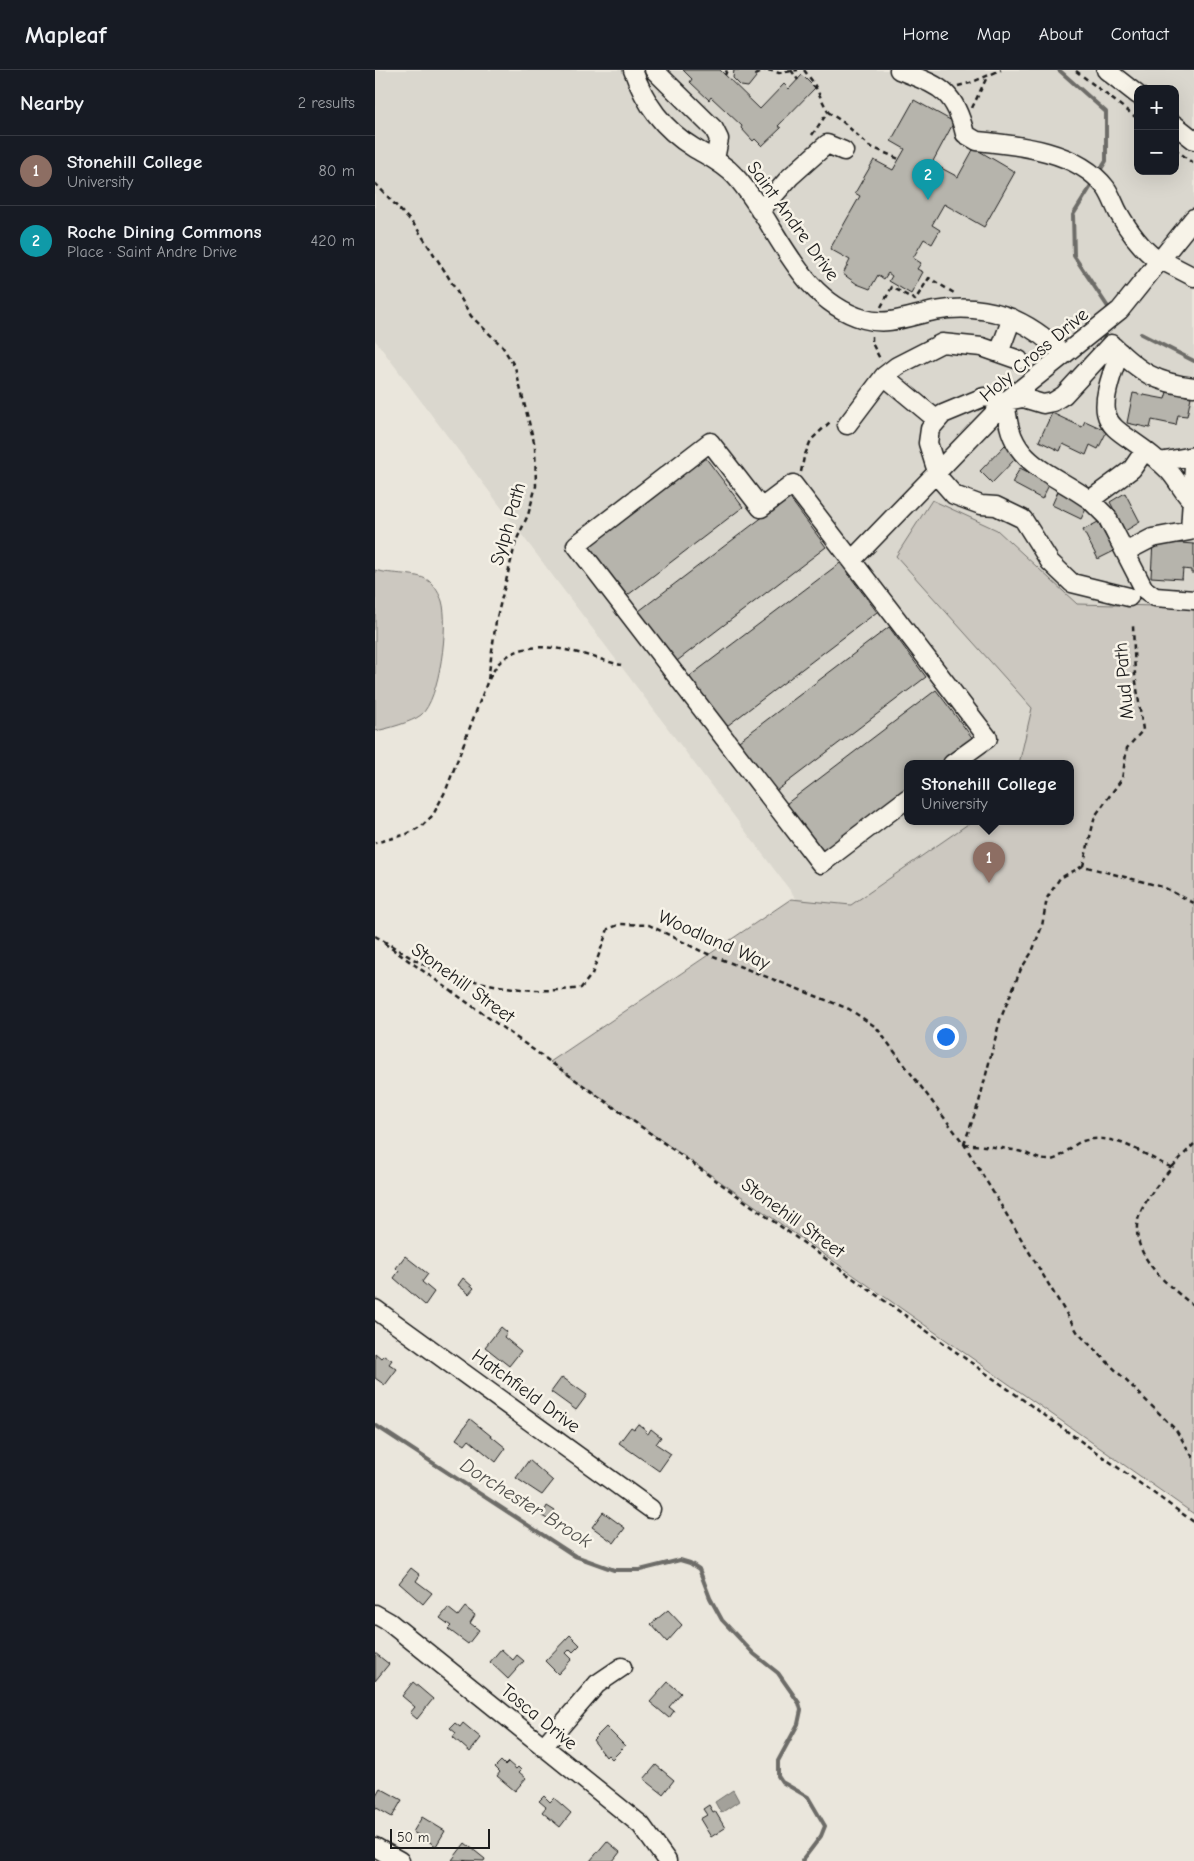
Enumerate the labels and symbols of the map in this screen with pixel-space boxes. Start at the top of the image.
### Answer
street label: Saint Andre Drive [742,157,844,285]
pin: 2 [912,159,944,200]
street label: Holy Cross Drive [975,303,1093,407]
street label: Sylph Path [486,480,530,568]
street label: Mud Path [1110,642,1138,720]
pin: 1 [973,842,1005,883]
street label: Woodland Way [655,905,774,975]
street label: Stonehill Street [407,938,519,1028]
your location [933,1024,959,1050]
street label: Stonehill Street [737,1173,849,1263]
street label: Hatchfield Drive [468,1344,584,1438]
water label: Dorchester Brook [456,1453,596,1553]
street label: Tosca Drive [496,1679,582,1755]
scale bar [390,1826,490,1849]

